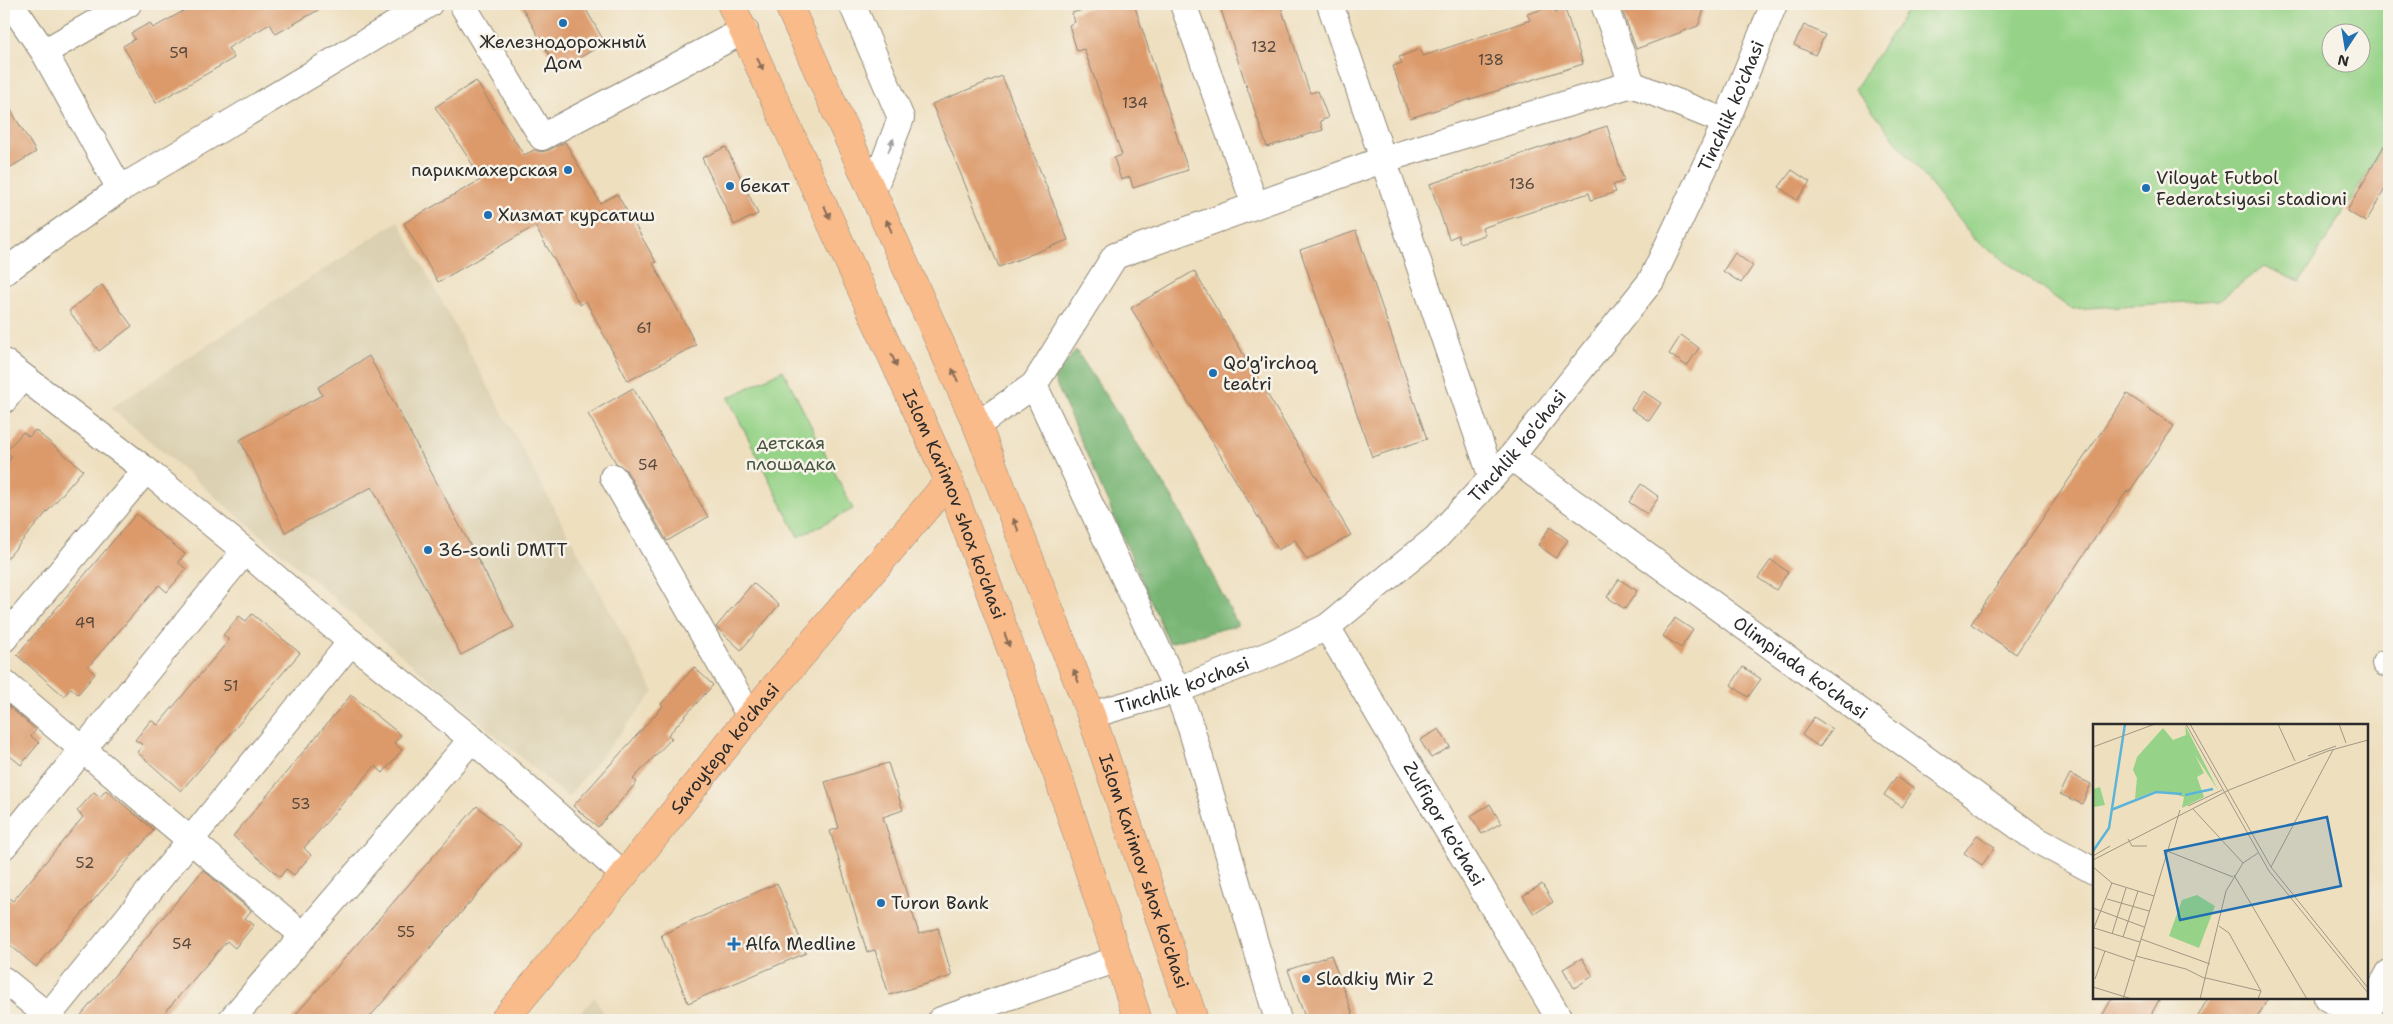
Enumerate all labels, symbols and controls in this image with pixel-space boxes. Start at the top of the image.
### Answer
marker: Железнодорожный Дом [557,17,569,29]
north arrow [2320,22,2370,72]
place label: Железнодорожный Дом [479,30,647,75]
house number: 132 [1251,37,1277,57]
street label: Tinchlik ko'chasi [1692,37,1770,175]
house number: 59 [170,43,188,63]
house number: 138 [1478,50,1504,70]
text: N [2336,51,2351,71]
one-way arrow [756,57,764,71]
house number: 134 [1122,93,1148,113]
one-way arrow [887,138,895,153]
place label: парикмахерская [411,158,558,182]
marker: парикмахерская [562,164,574,176]
place label: Viloyat Futbol Federatsiyasi stadioni [2156,166,2347,211]
place label: бекат [740,174,791,198]
house number: 136 [1509,174,1535,194]
marker: бекат [724,180,736,192]
marker: Viloyat Futbol Federatsiyasi stadioni [2140,182,2152,194]
place label: Хизмат курсатиш [498,203,655,227]
one-way arrow [823,205,831,219]
marker: Хизмат курсатиш [482,209,494,221]
one-way arrow [884,219,892,233]
house number: 61 [636,318,652,338]
place label: Qo'g'irchoq teatri [1223,351,1318,396]
one-way arrow [890,353,898,367]
marker: Qo'g'irchoq teatri [1207,367,1219,379]
one-way arrow [950,368,958,382]
street label: Islom Karimov shox ko'chasi [897,385,1011,623]
street label: Tinchlik ko'chasi [1463,385,1572,507]
park label: детская плошадка [746,431,836,476]
house number: 54 [638,455,658,475]
one-way arrow [1012,518,1020,532]
place label: 36-sonli DMTT [438,538,568,562]
marker: 36-sonli DMTT [422,544,434,556]
street label: Olimpiada ko'chasi [1728,611,1872,725]
house number: 49 [75,613,95,633]
one-way arrow [1003,633,1011,648]
street label: Tinchlik ko'chasi [1112,651,1253,719]
one-way arrow [1072,668,1080,683]
house number: 51 [224,676,238,696]
street label: Saroytepa ko'chasi [665,678,785,819]
inset map [2093,724,2368,999]
street label: Islom Karimov shox ko'chasi [1093,751,1195,992]
street label: Zulfiqor ko'chasi [1397,757,1490,891]
house number: 53 [292,794,311,814]
house number: 52 [76,853,94,873]
place label: Turon Bank [891,891,989,915]
marker: Turon Bank [875,897,887,909]
house number: 55 [397,922,415,942]
place label: Alfa Medline [745,932,856,956]
house number: 54 [172,934,192,954]
marker: Alfa Medline [727,937,741,951]
place label: Sladkiy Mir 2 [1316,967,1434,991]
marker: Sladkiy Mir 2 [1300,973,1312,985]

